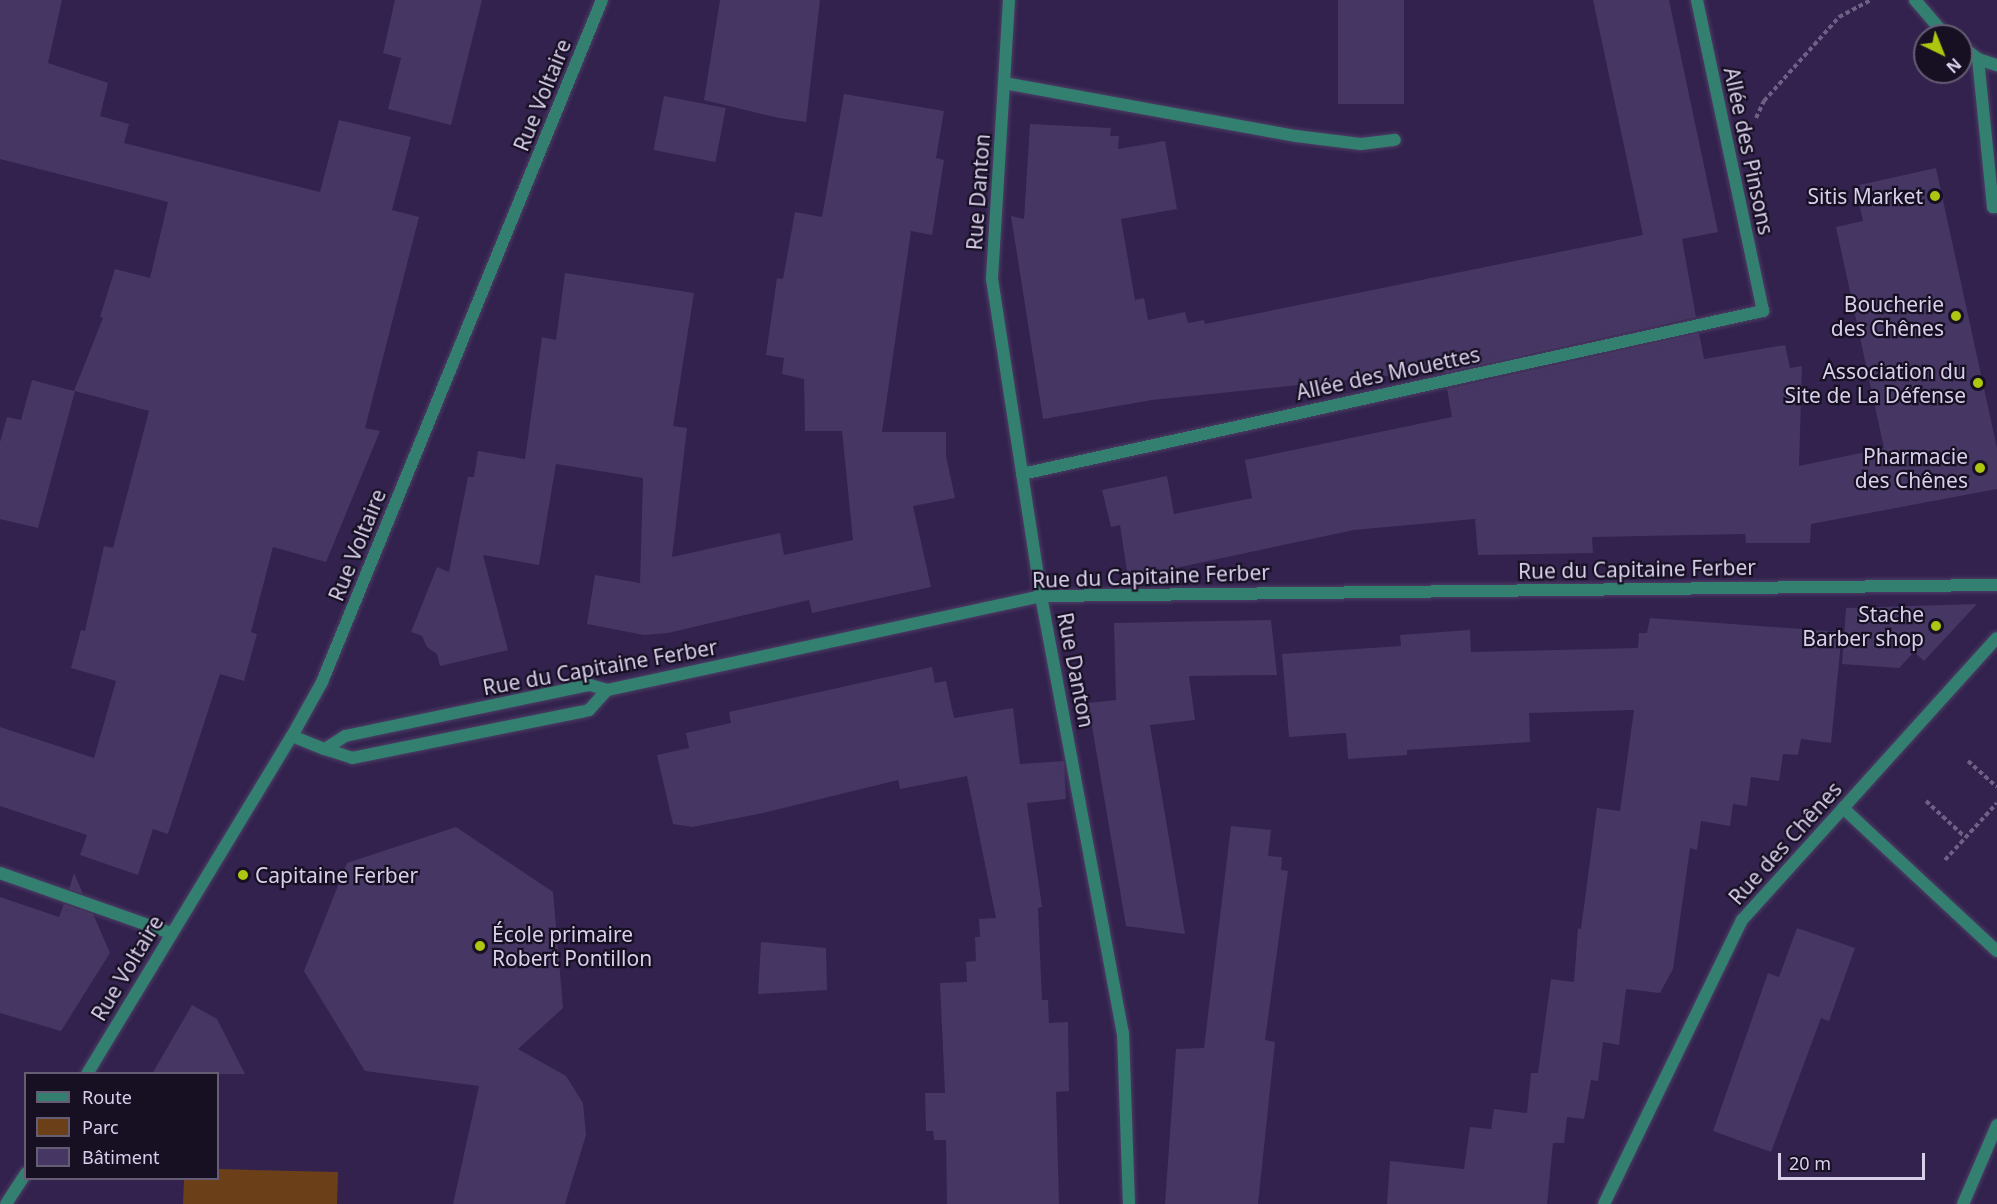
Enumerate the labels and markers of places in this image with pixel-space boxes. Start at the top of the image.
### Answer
place label: Sitis Market [1807,183,1923,209]
marker: Sitis Market [1928,189,1942,203]
place label: Boucherie des Chênes [1831,291,1944,341]
marker: Boucherie des Chênes [1949,309,1963,323]
place label: Association du Site de La Défense [1785,358,1966,408]
marker: Association du Site de La Défense [1971,376,1985,390]
place label: Pharmacie des Chênes [1855,443,1968,493]
marker: Pharmacie des Chênes [1973,461,1987,475]
place label: Stache Barber shop [1802,601,1924,651]
marker: Stache Barber shop [1929,619,1943,633]
place label: Capitaine Ferber [255,862,418,888]
marker: Capitaine Ferber [236,868,250,882]
place label: École primaire Robert Pontillon [492,921,652,971]
marker: École primaire Robert Pontillon [473,939,487,953]

